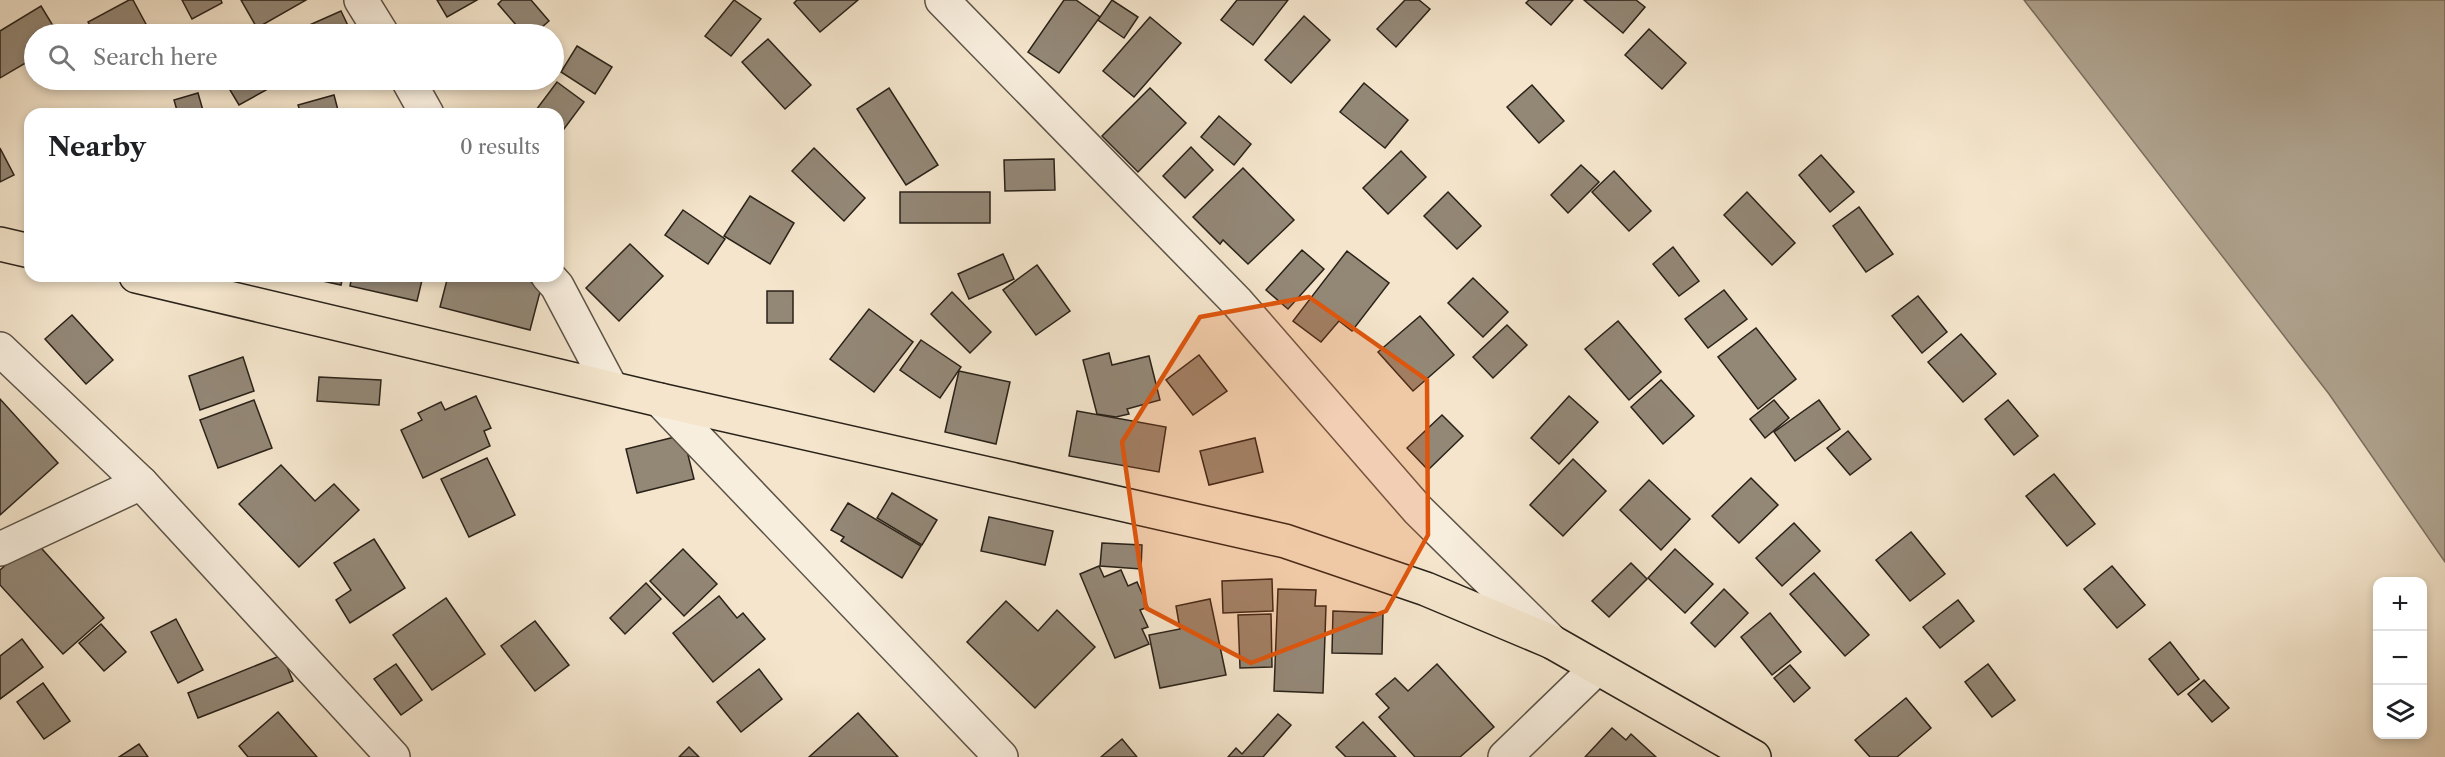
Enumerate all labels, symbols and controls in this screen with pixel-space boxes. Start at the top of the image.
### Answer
search box [24,24,564,90]
icon: search [45,41,78,74]
text: Search here [93,44,218,71]
text: Nearby [48,131,146,163]
text: 0 results [460,135,540,159]
map controls [2373,577,2427,739]
button: + [2373,577,2427,631]
button: − [2373,631,2427,685]
button: layers [2373,685,2427,739]

